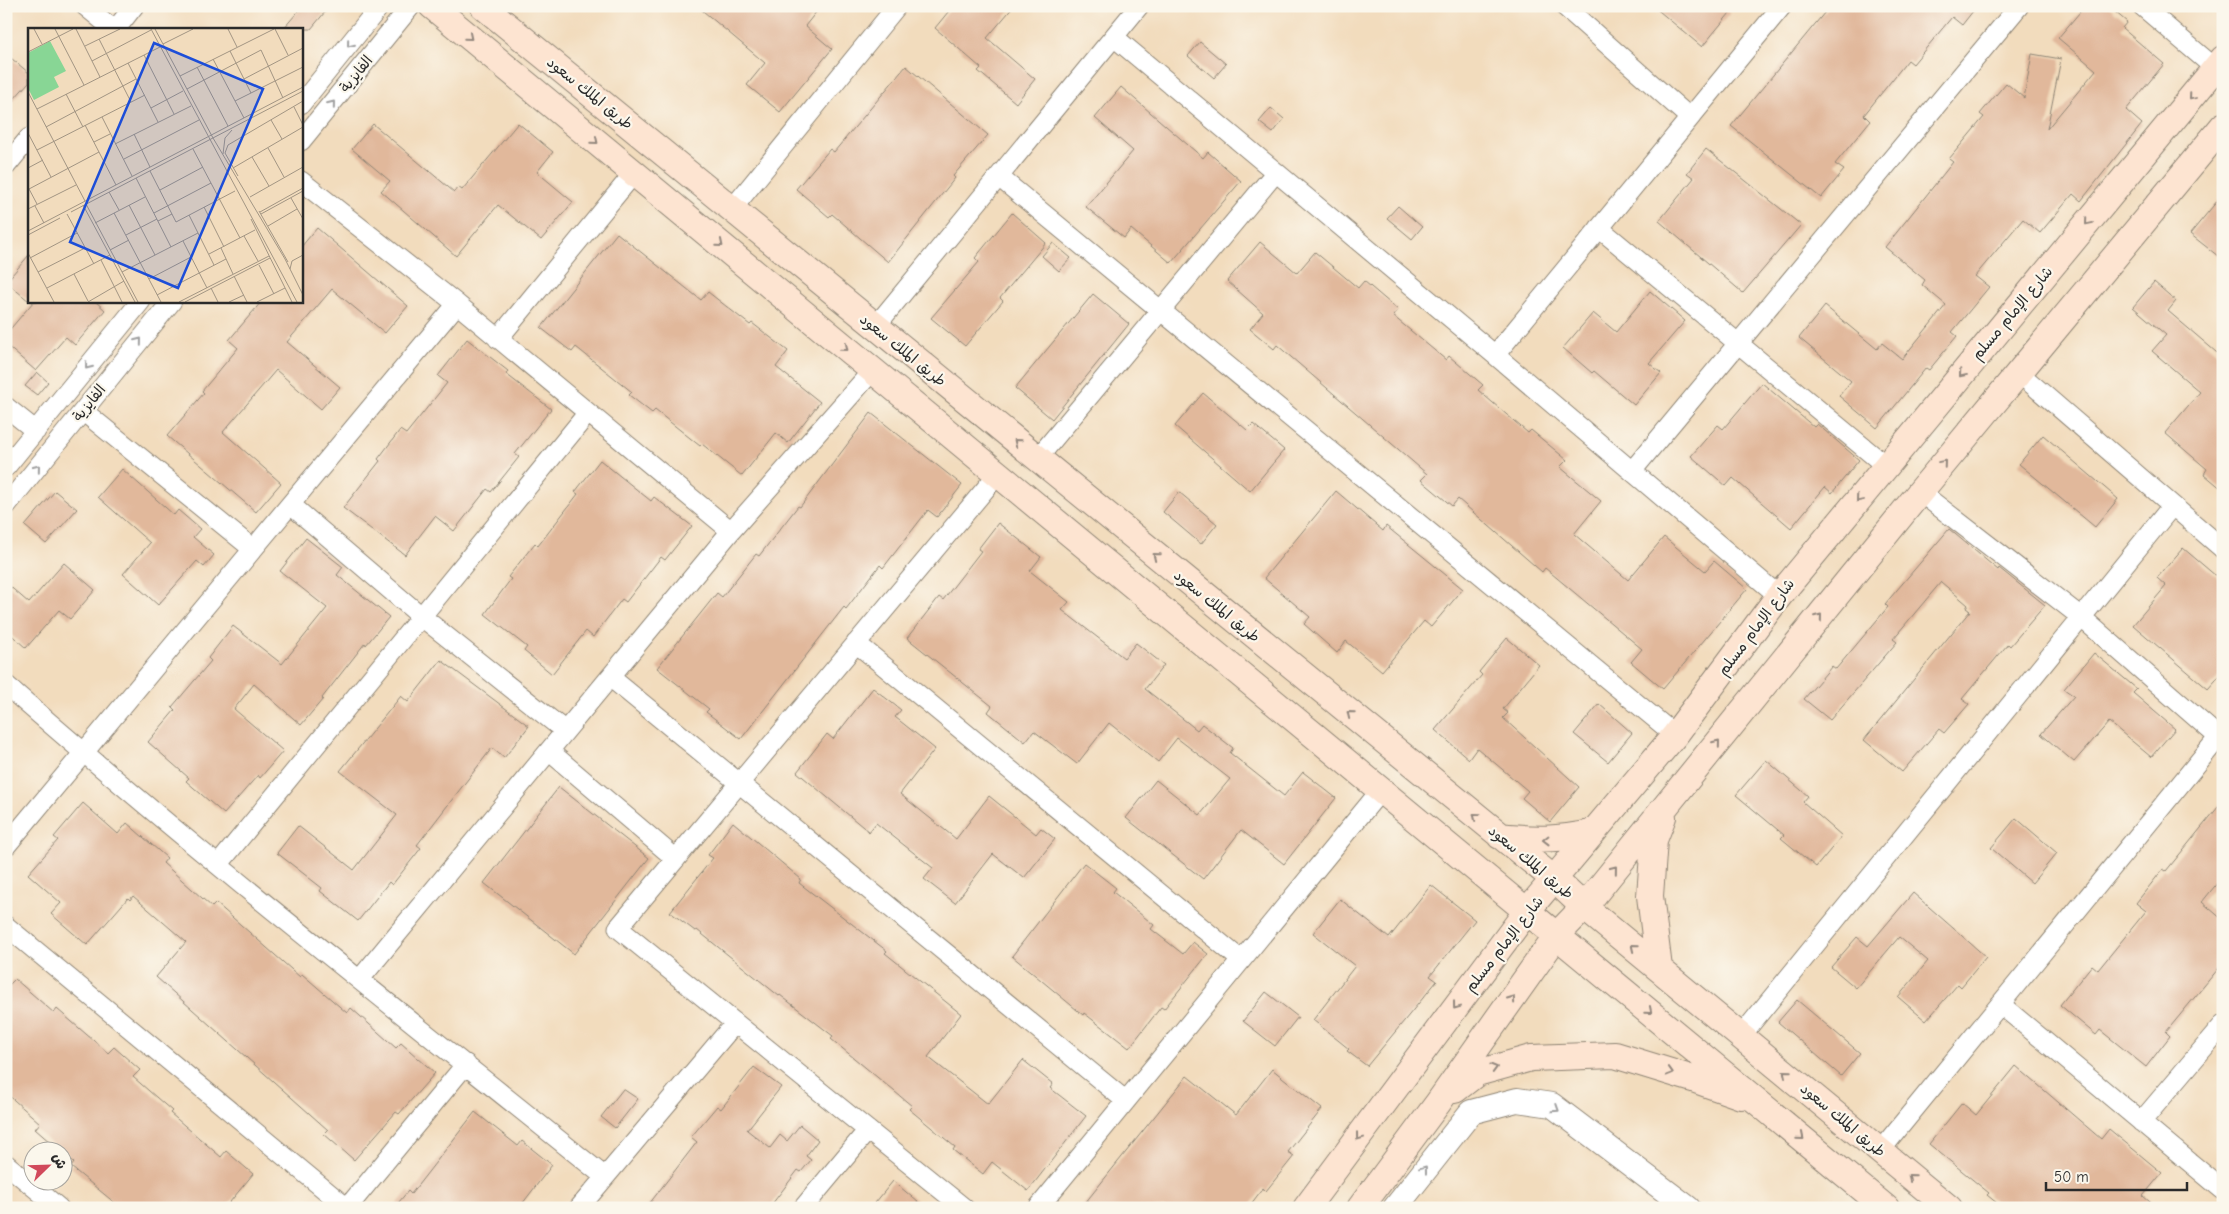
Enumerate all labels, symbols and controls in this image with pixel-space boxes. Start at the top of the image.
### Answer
inset map [28,28,302,302]
one-way arrow [464,32,473,41]
one-way arrow [347,38,355,47]
street label: الفايزية [336,52,376,96]
street label: طريق الملك سعود [543,53,637,134]
one-way arrow [2188,91,2197,100]
one-way arrow [327,100,336,109]
one-way arrow [589,135,598,144]
one-way arrow [2085,216,2094,225]
one-way arrow [714,239,723,247]
street label: شارع الإمام مسلم [1968,263,2059,365]
street label: طريق الملك سعود [856,310,950,391]
one-way arrow [134,338,143,347]
one-way arrow [839,342,848,350]
one-way arrow [86,360,94,369]
one-way arrow [1960,368,1968,377]
street label: الفايزية [69,381,109,425]
one-way arrow [1014,440,1023,448]
one-way arrow [1938,460,1947,469]
one-way arrow [31,465,39,474]
one-way arrow [1856,493,1864,502]
one-way arrow [1153,552,1162,561]
street label: طريق الملك سعود [1170,566,1264,647]
street label: شارع الإمام مسلم [1714,575,1801,681]
one-way arrow [1813,613,1822,622]
one-way arrow [1347,710,1356,719]
one-way arrow [1711,740,1719,749]
one-way arrow [1473,813,1482,822]
street label: طريق الملك سعود [1484,821,1577,904]
one-way arrow [1542,834,1550,845]
one-way arrow [1609,866,1617,875]
street label: شارع الإمام مسلم [1461,893,1549,997]
one-way arrow [1630,944,1639,953]
one-way arrow [1506,995,1515,1005]
one-way arrow [1454,1000,1462,1009]
one-way arrow [1643,1006,1652,1014]
one-way arrow [1489,1064,1497,1074]
one-way arrow [1665,1066,1673,1076]
one-way arrow [1783,1070,1792,1079]
street label: طريق الملك سعود [1796,1079,1889,1162]
one-way arrow [1551,1103,1560,1112]
one-way arrow [1356,1131,1365,1141]
one-way arrow [1795,1132,1804,1140]
north arrow [22,1142,72,1192]
text: ش [49,1151,70,1172]
scale bar [2046,1159,2188,1191]
one-way arrow [1419,1166,1427,1175]
text: 50 m [2054,1168,2089,1186]
one-way arrow [1908,1174,1917,1182]

